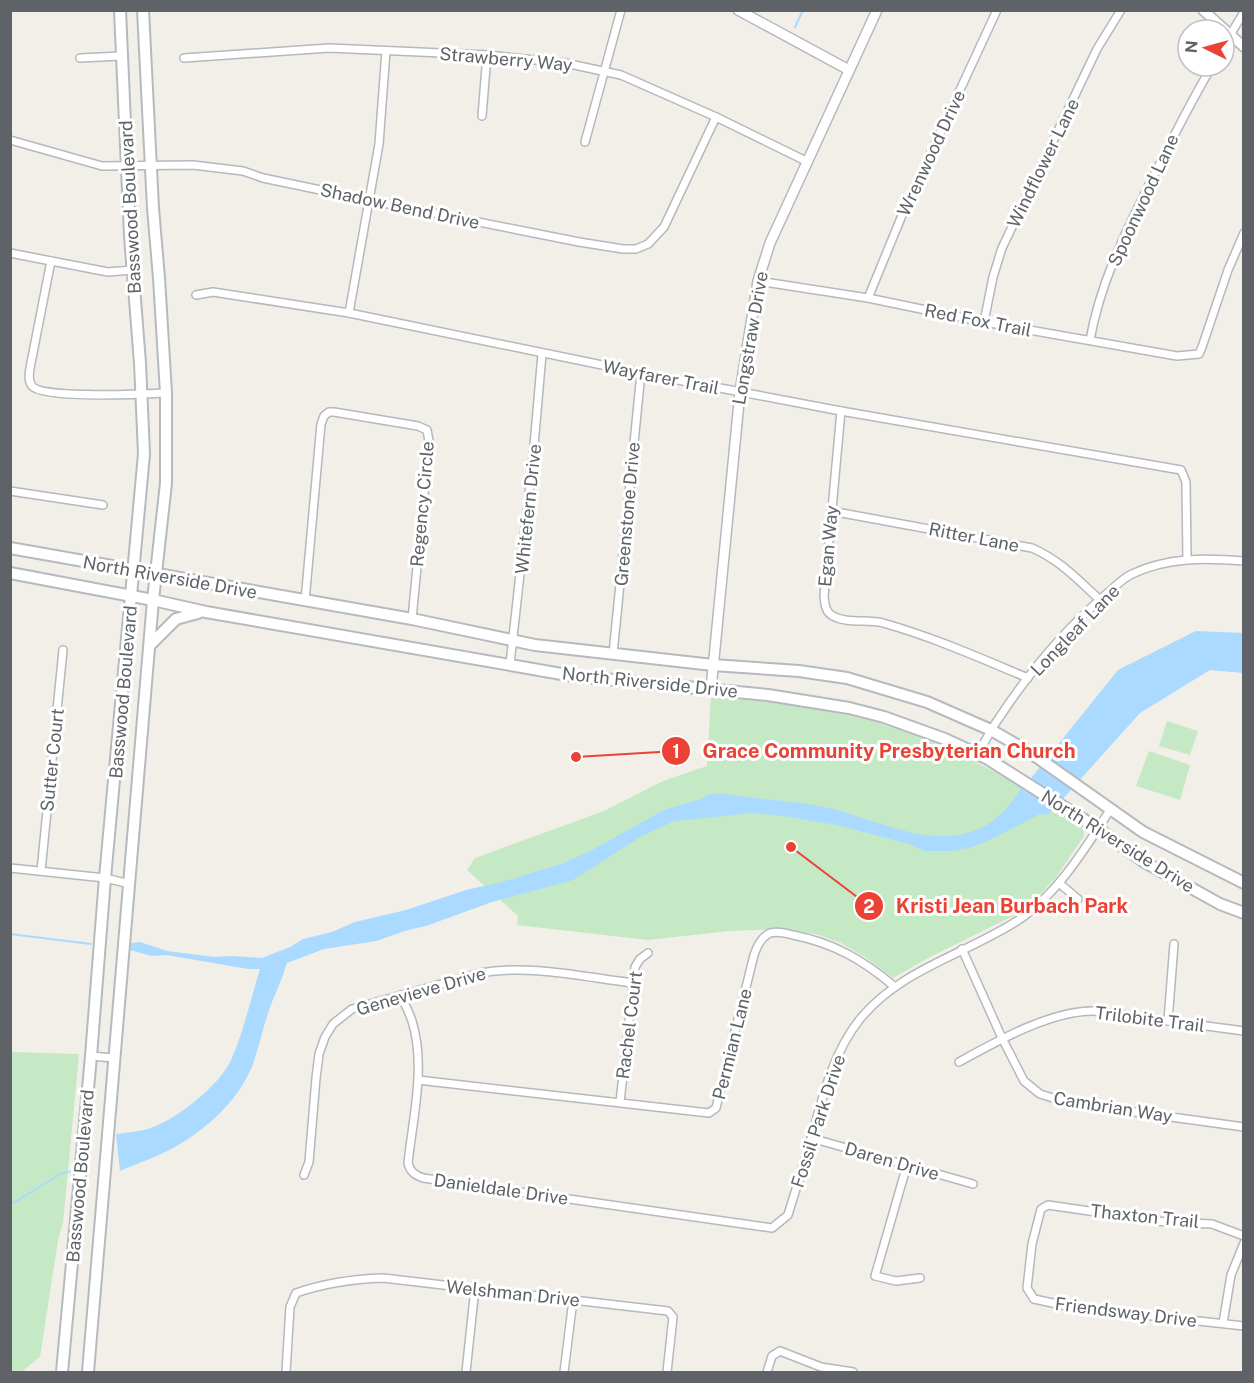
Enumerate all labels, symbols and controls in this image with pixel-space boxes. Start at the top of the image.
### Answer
north arrow [1176,18,1236,78]
text: N [1182,40,1202,54]
street label: Strawberry Way [439,43,574,75]
street label: Wrenwood Drive [893,87,969,219]
street label: Windflower Lane [1003,95,1083,231]
street label: Basswood Boulevard [115,120,145,294]
street label: Spoonwood Lane [1103,131,1183,269]
street label: Shadow Bend Drive [318,179,482,233]
street label: Longstraw Drive [728,270,772,406]
street label: Red Fox Trail [923,299,1033,341]
street label: Wayfarer Trail [601,355,721,399]
street label: Regency Circle [406,440,438,568]
street label: Greenstone Drive [610,441,644,587]
street label: Whitefern Drive [511,443,545,575]
street label: Egan Way [814,504,842,588]
street label: Ritter Lane [927,518,1021,556]
street label: North Riverside Drive [81,551,259,603]
street label: Longleaf Lane [1026,580,1124,680]
street label: Basswood Boulevard [105,605,141,779]
street label: North Riverside Drive [561,662,739,702]
street label: Sutter Court [36,707,68,813]
callout: Grace Community Presbyterian Church [661,732,1088,770]
text: Grace Community Presbyterian Church [702,739,1076,763]
text: 1 [672,741,680,762]
street label: North Riverside Drive [1038,785,1198,897]
callout: Kristi Jean Burbach Park [854,887,1140,925]
text: Kristi Jean Burbach Park [896,894,1129,918]
text: 2 [863,896,875,917]
street label: Genevieve Drive [354,962,488,1020]
street label: Rachel Court [612,970,646,1080]
street label: Permian Lane [708,986,756,1102]
street label: Trilobite Trail [1094,1002,1206,1036]
street label: Fossil Park Drive [787,1052,849,1190]
street label: Cambrian Way [1052,1087,1174,1127]
street label: Basswood Boulevard [62,1089,98,1263]
street label: Daren Drive [842,1137,942,1185]
street label: Danieldale Drive [432,1169,570,1209]
street label: Thaxton Trail [1090,1200,1200,1232]
street label: Welshman Drive [445,1276,581,1310]
street label: Friendsway Drive [1054,1293,1198,1331]

